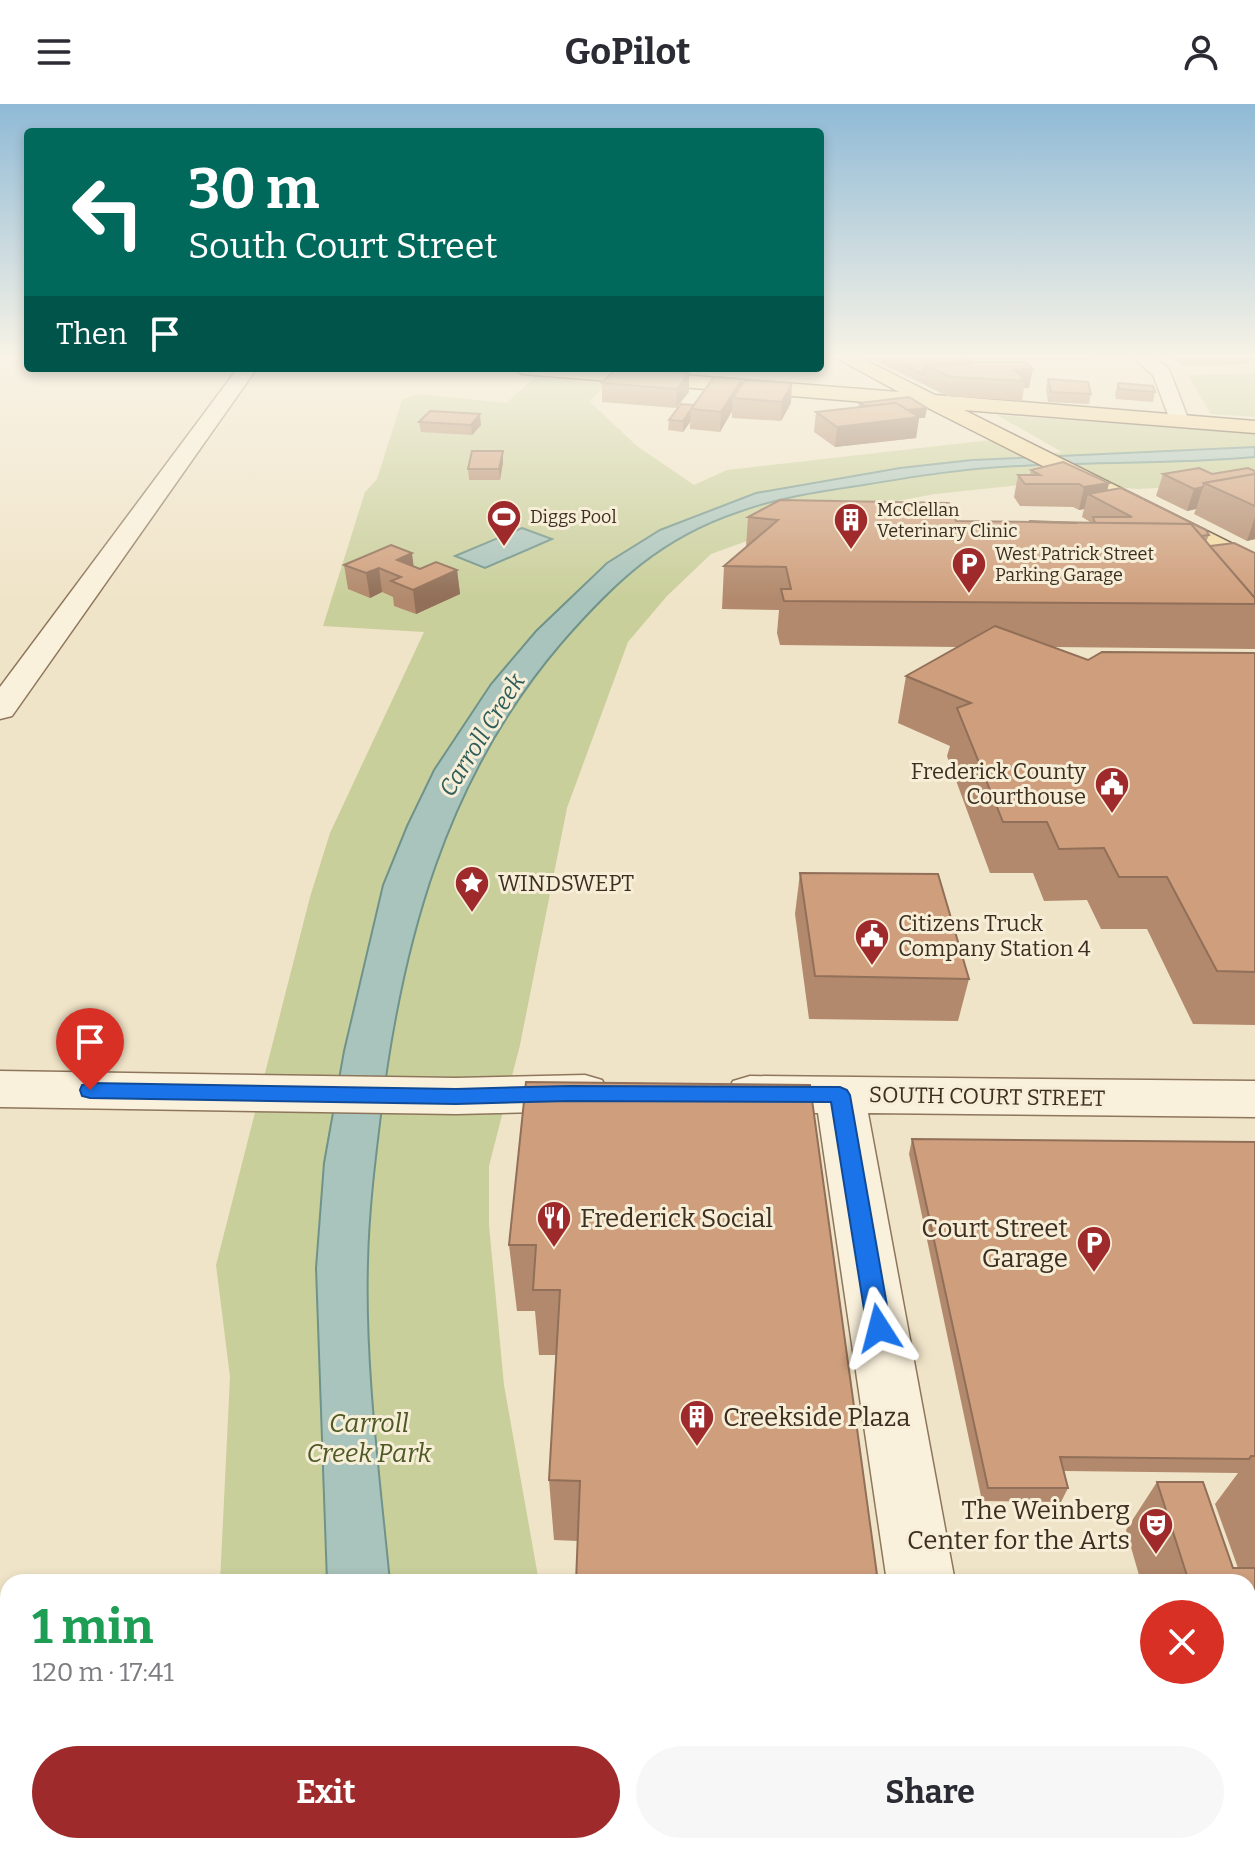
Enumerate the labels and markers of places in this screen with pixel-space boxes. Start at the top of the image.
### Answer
sports icon: Diggs Pool [485,498,523,548]
place label: McClellan Veterinary Clinic [877,499,1017,542]
building icon: McClellan Veterinary Clinic [832,501,870,551]
place label: Diggs Pool [530,506,617,528]
place label: West Patrick Street Parking Garage [995,543,1154,586]
parking icon: West Patrick Street Parking Garage [950,545,988,595]
place label: Frederick County Courthouse [911,758,1086,810]
public building icon: Frederick County Courthouse [1093,765,1131,815]
place icon: WINDSWEPT [453,864,491,914]
place label: WINDSWEPT [498,870,634,897]
place label: Citizens Truck Company Station 4 [898,910,1091,962]
public building icon: Citizens Truck Company Station 4 [853,917,891,967]
pin [56,1008,124,1090]
restaurant icon: Frederick Social [535,1199,573,1249]
place label: Frederick Social [580,1203,773,1234]
place label: Court Street Garage [921,1213,1069,1274]
parking icon: Court Street Garage [1075,1224,1113,1274]
building icon: Creekside Plaza [678,1398,716,1448]
place label: Creekside Plaza [723,1402,911,1433]
place label: The Weinberg Center for the Arts [907,1495,1130,1556]
theatre icon: The Weinberg Center for the Arts [1137,1506,1175,1556]

